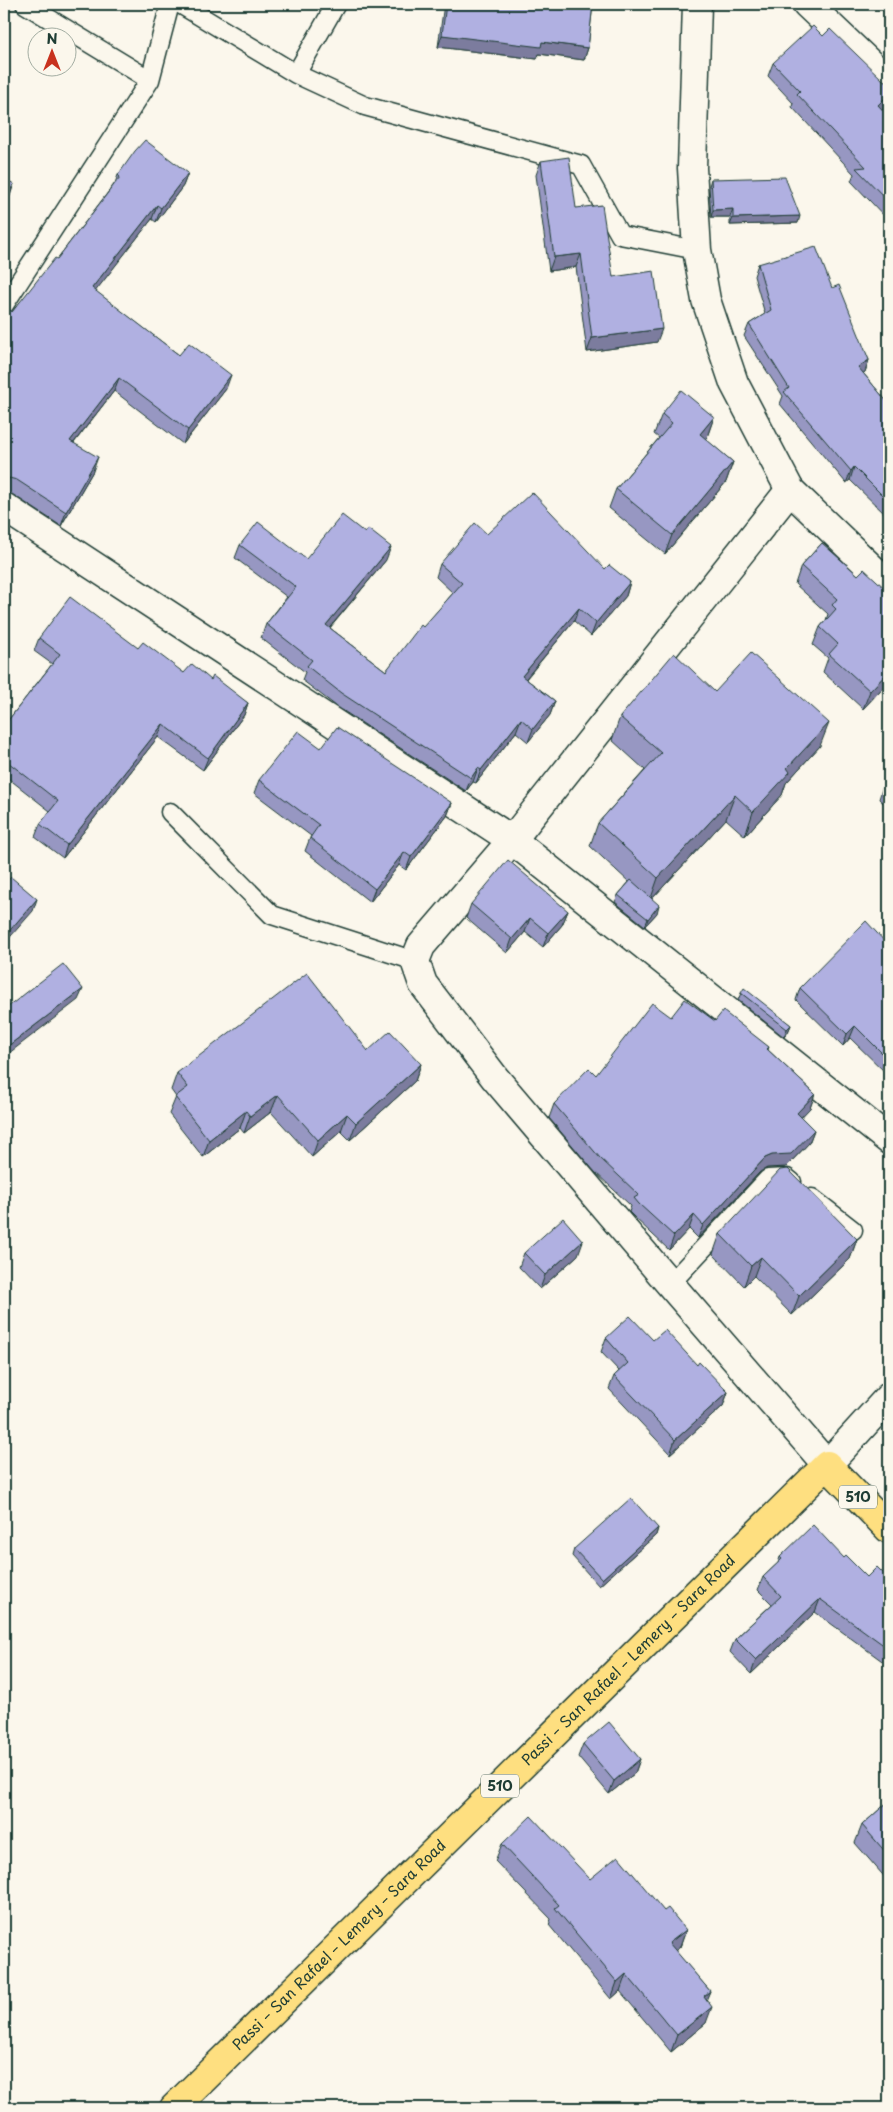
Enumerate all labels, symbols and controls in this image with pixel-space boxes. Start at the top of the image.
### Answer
north arrow [28,28,78,78]
text: N [46,28,58,49]
road number: 510 [839,1485,877,1508]
street label: Passi – San Rafael – Lemery – Sara Road [515,1549,740,1770]
road number: 510 [481,1774,519,1798]
street label: Passi – San Rafael – Lemery – Sara Road [226,1833,450,2055]

